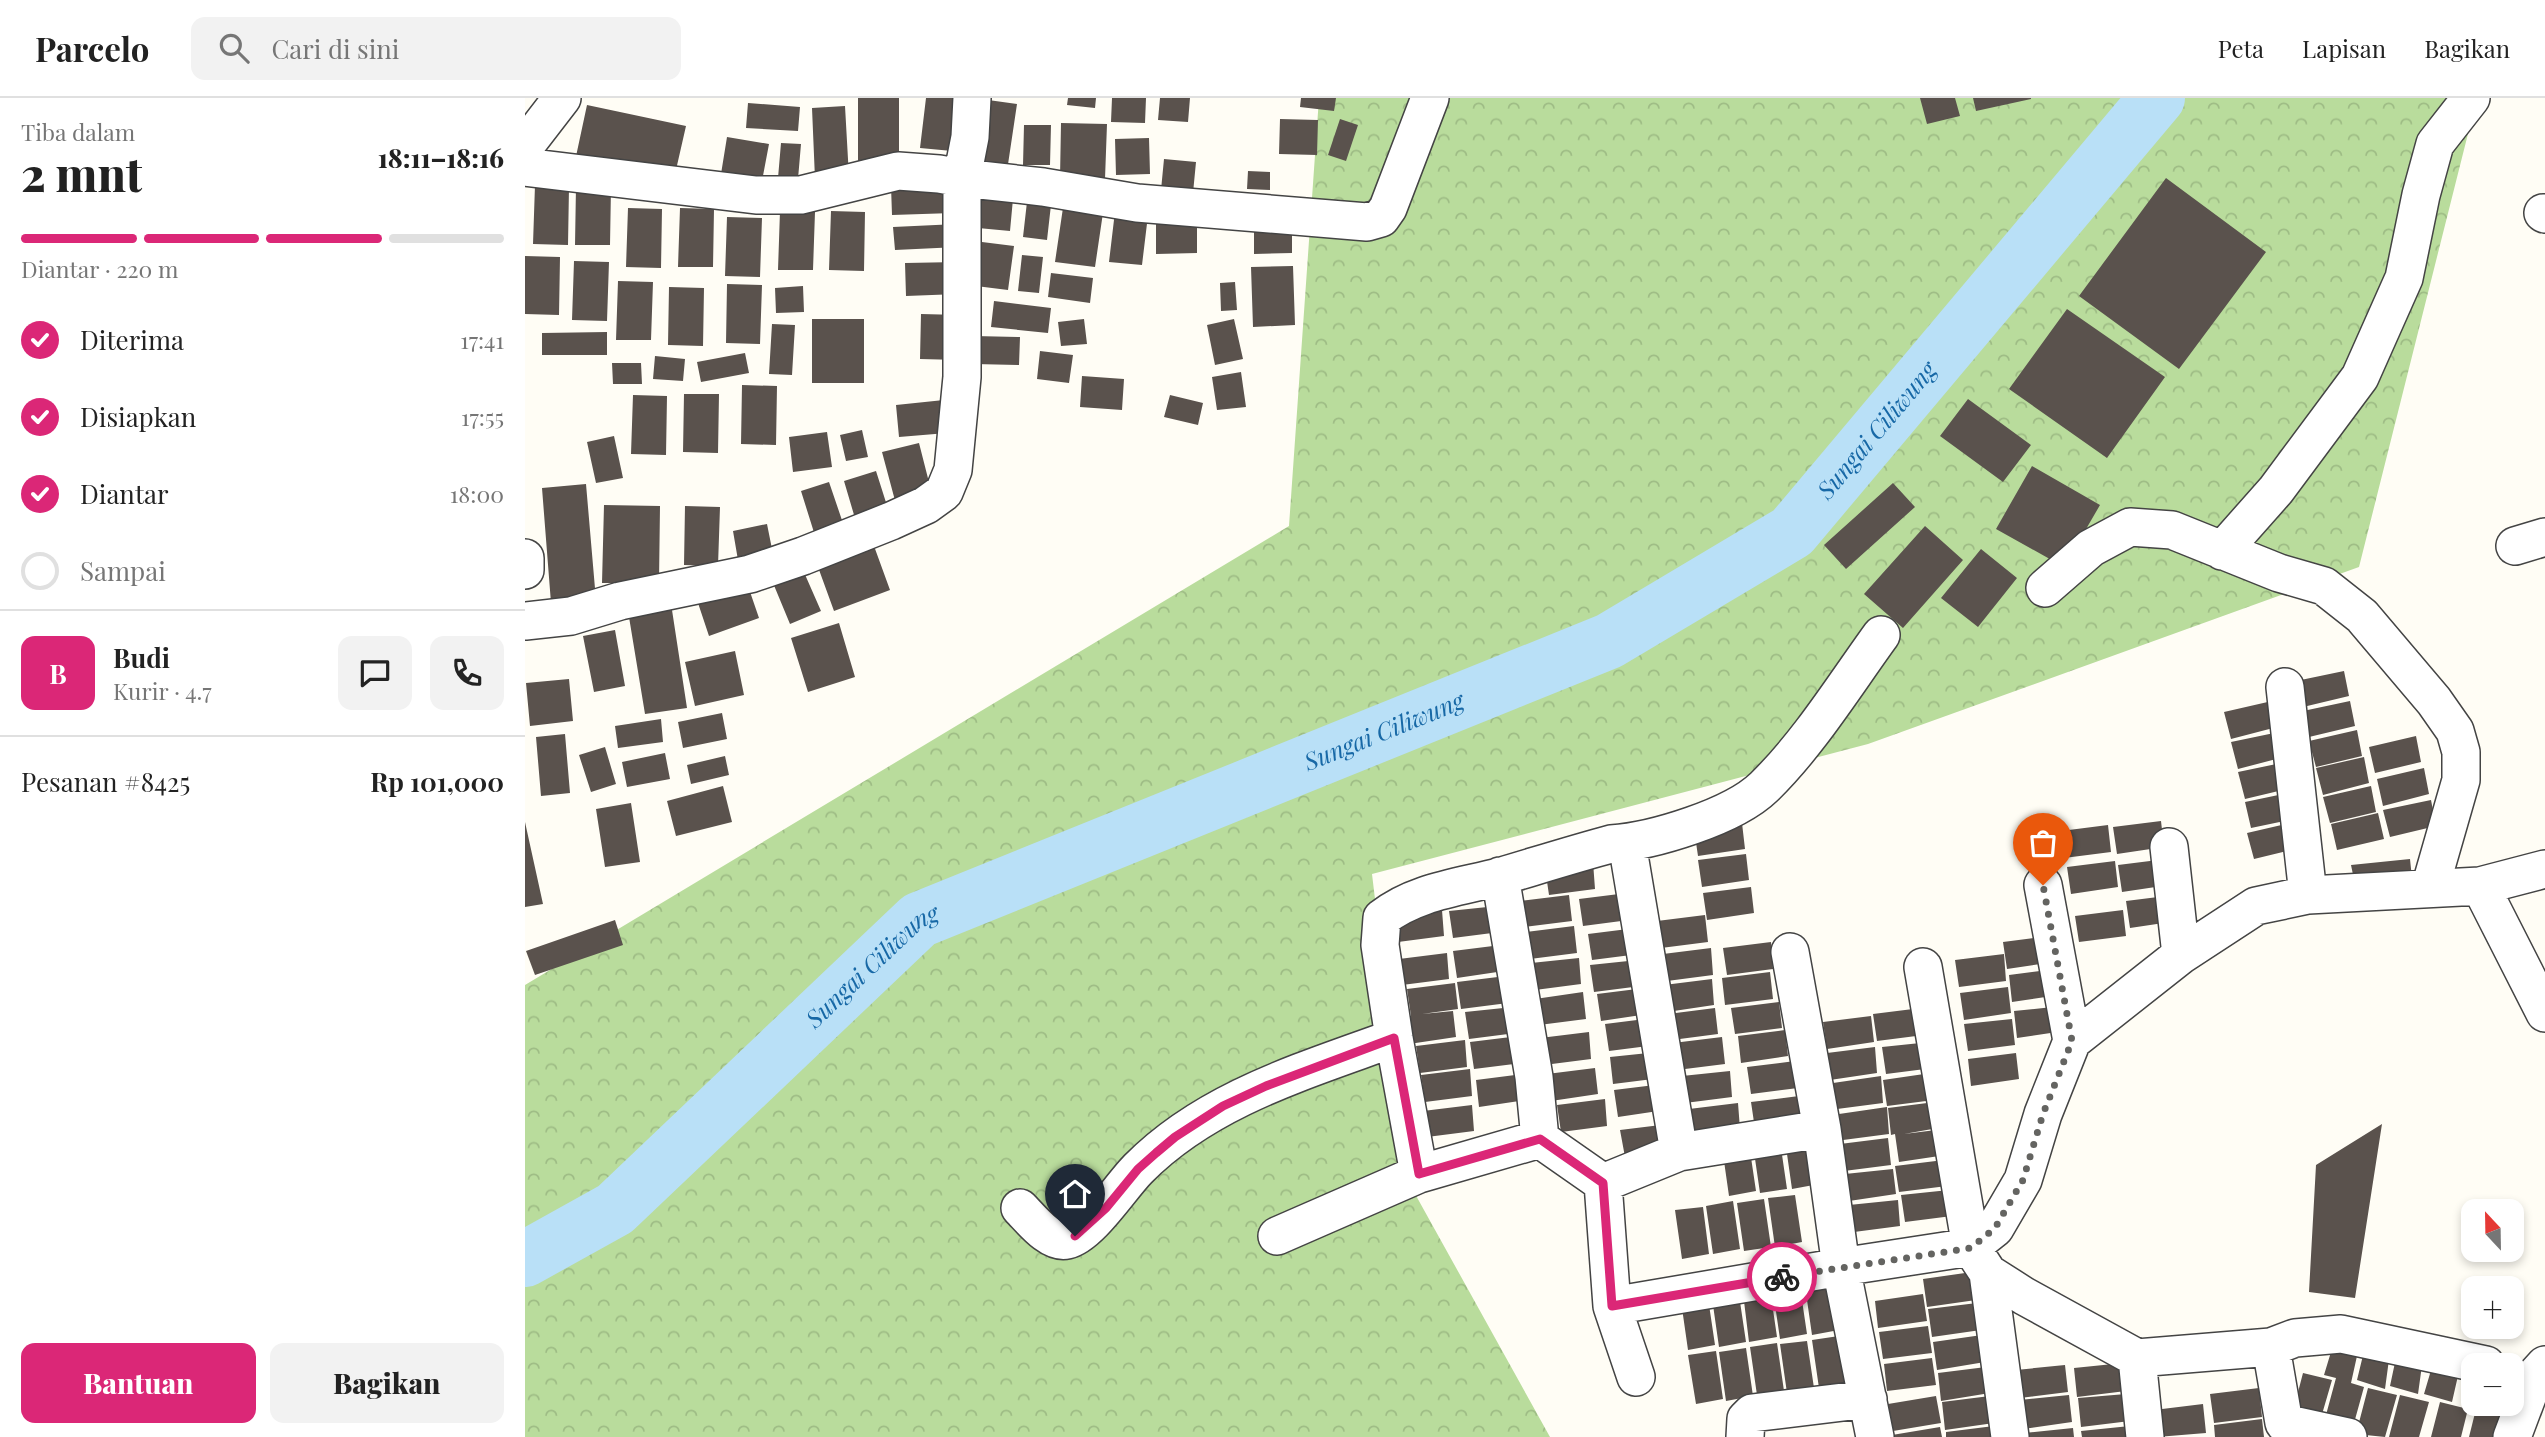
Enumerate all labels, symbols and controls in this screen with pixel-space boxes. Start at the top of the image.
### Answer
search box [191,17,681,80]
text: Parcelo [35,26,149,70]
icon: search [215,29,253,67]
text: Cari di sini [271,31,399,66]
text: Peta [2218,32,2264,64]
text: Lapisan [2302,32,2386,64]
text: Bagikan [2424,32,2510,64]
text: Tiba dalam [21,116,135,147]
text: 18:11–18:16 [378,140,504,175]
text: 2 mnt [21,142,142,204]
text: Diantar · 220 m [21,253,178,284]
icon: check [21,321,59,359]
text: Diterima [80,322,184,357]
text: 17:41 [460,324,504,355]
water label: Sungai Ciliwung [1808,352,1944,506]
icon: check [21,398,59,436]
text: Disiapkan [80,399,196,434]
text: 17:55 [461,401,504,432]
icon: check [21,475,59,513]
text: Diantar [80,476,169,511]
text: 18:00 [450,478,504,509]
text: Sampai [80,553,166,588]
button: chat [338,636,412,710]
button: phone [430,636,504,710]
text: Budi [113,640,170,675]
text: B [49,656,67,691]
text: Kurir · 4.7 [113,675,212,706]
water label: Sungai Ciliwung [1298,683,1470,777]
text: Pesanan #8425 [21,764,190,799]
text: Rp 101,000 [370,764,504,799]
pin [2013,813,2073,885]
icon: bag [2024,824,2062,862]
water label: Sungai Ciliwung [797,895,944,1034]
pin [1045,1164,1105,1236]
icon: home [1056,1175,1094,1213]
north arrow [2461,1199,2523,1262]
map controls [2461,1199,2524,1416]
courier [1747,1242,1817,1312]
icon: bike [1763,1258,1801,1296]
button: + [2461,1276,2524,1339]
button: Bantuan [21,1343,256,1423]
button: Bagikan [270,1343,504,1423]
button: − [2461,1353,2524,1416]

